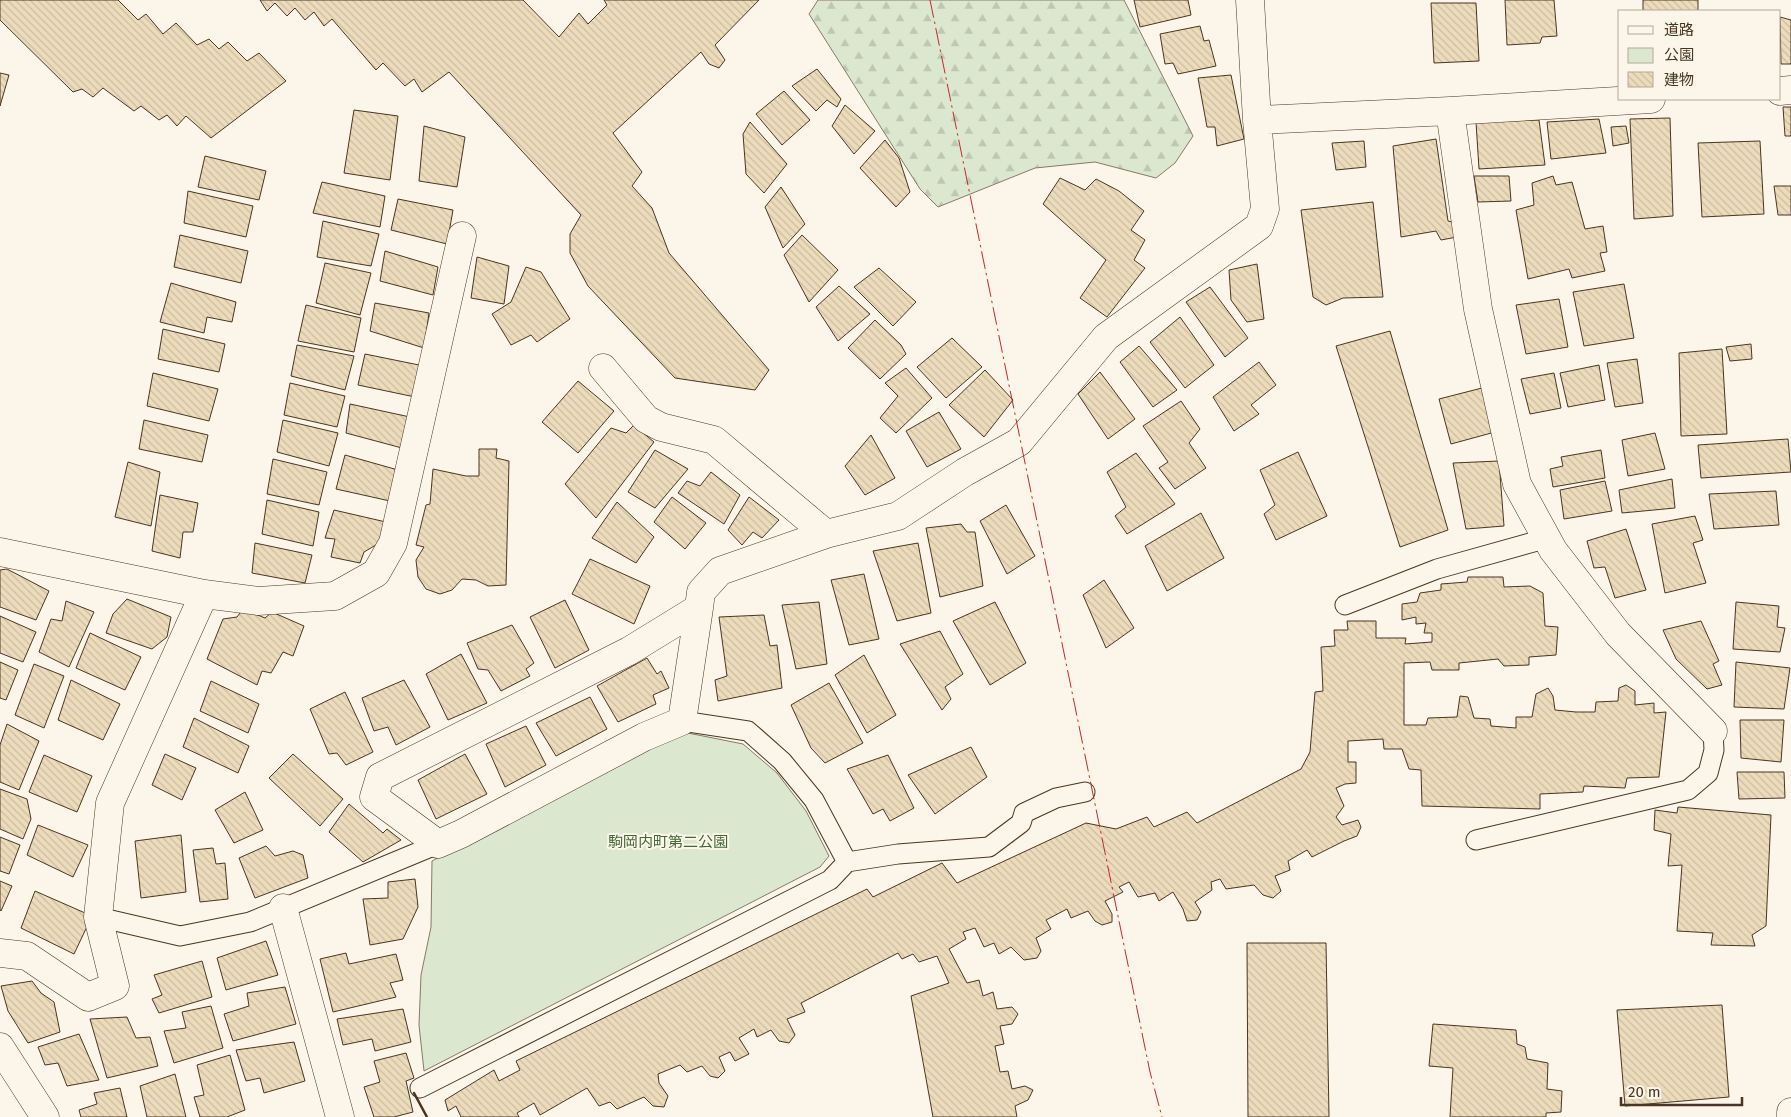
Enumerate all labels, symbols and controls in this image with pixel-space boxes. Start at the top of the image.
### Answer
legend [1618,10,1781,100]
text: 道路 [1664,21,1694,39]
text: 公園 [1664,46,1694,64]
text: 建物 [1664,71,1694,89]
park label: 駒岡内町第二公園 [608,833,728,851]
scale bar [1621,1074,1742,1106]
text: 20 m [1628,1083,1661,1101]

